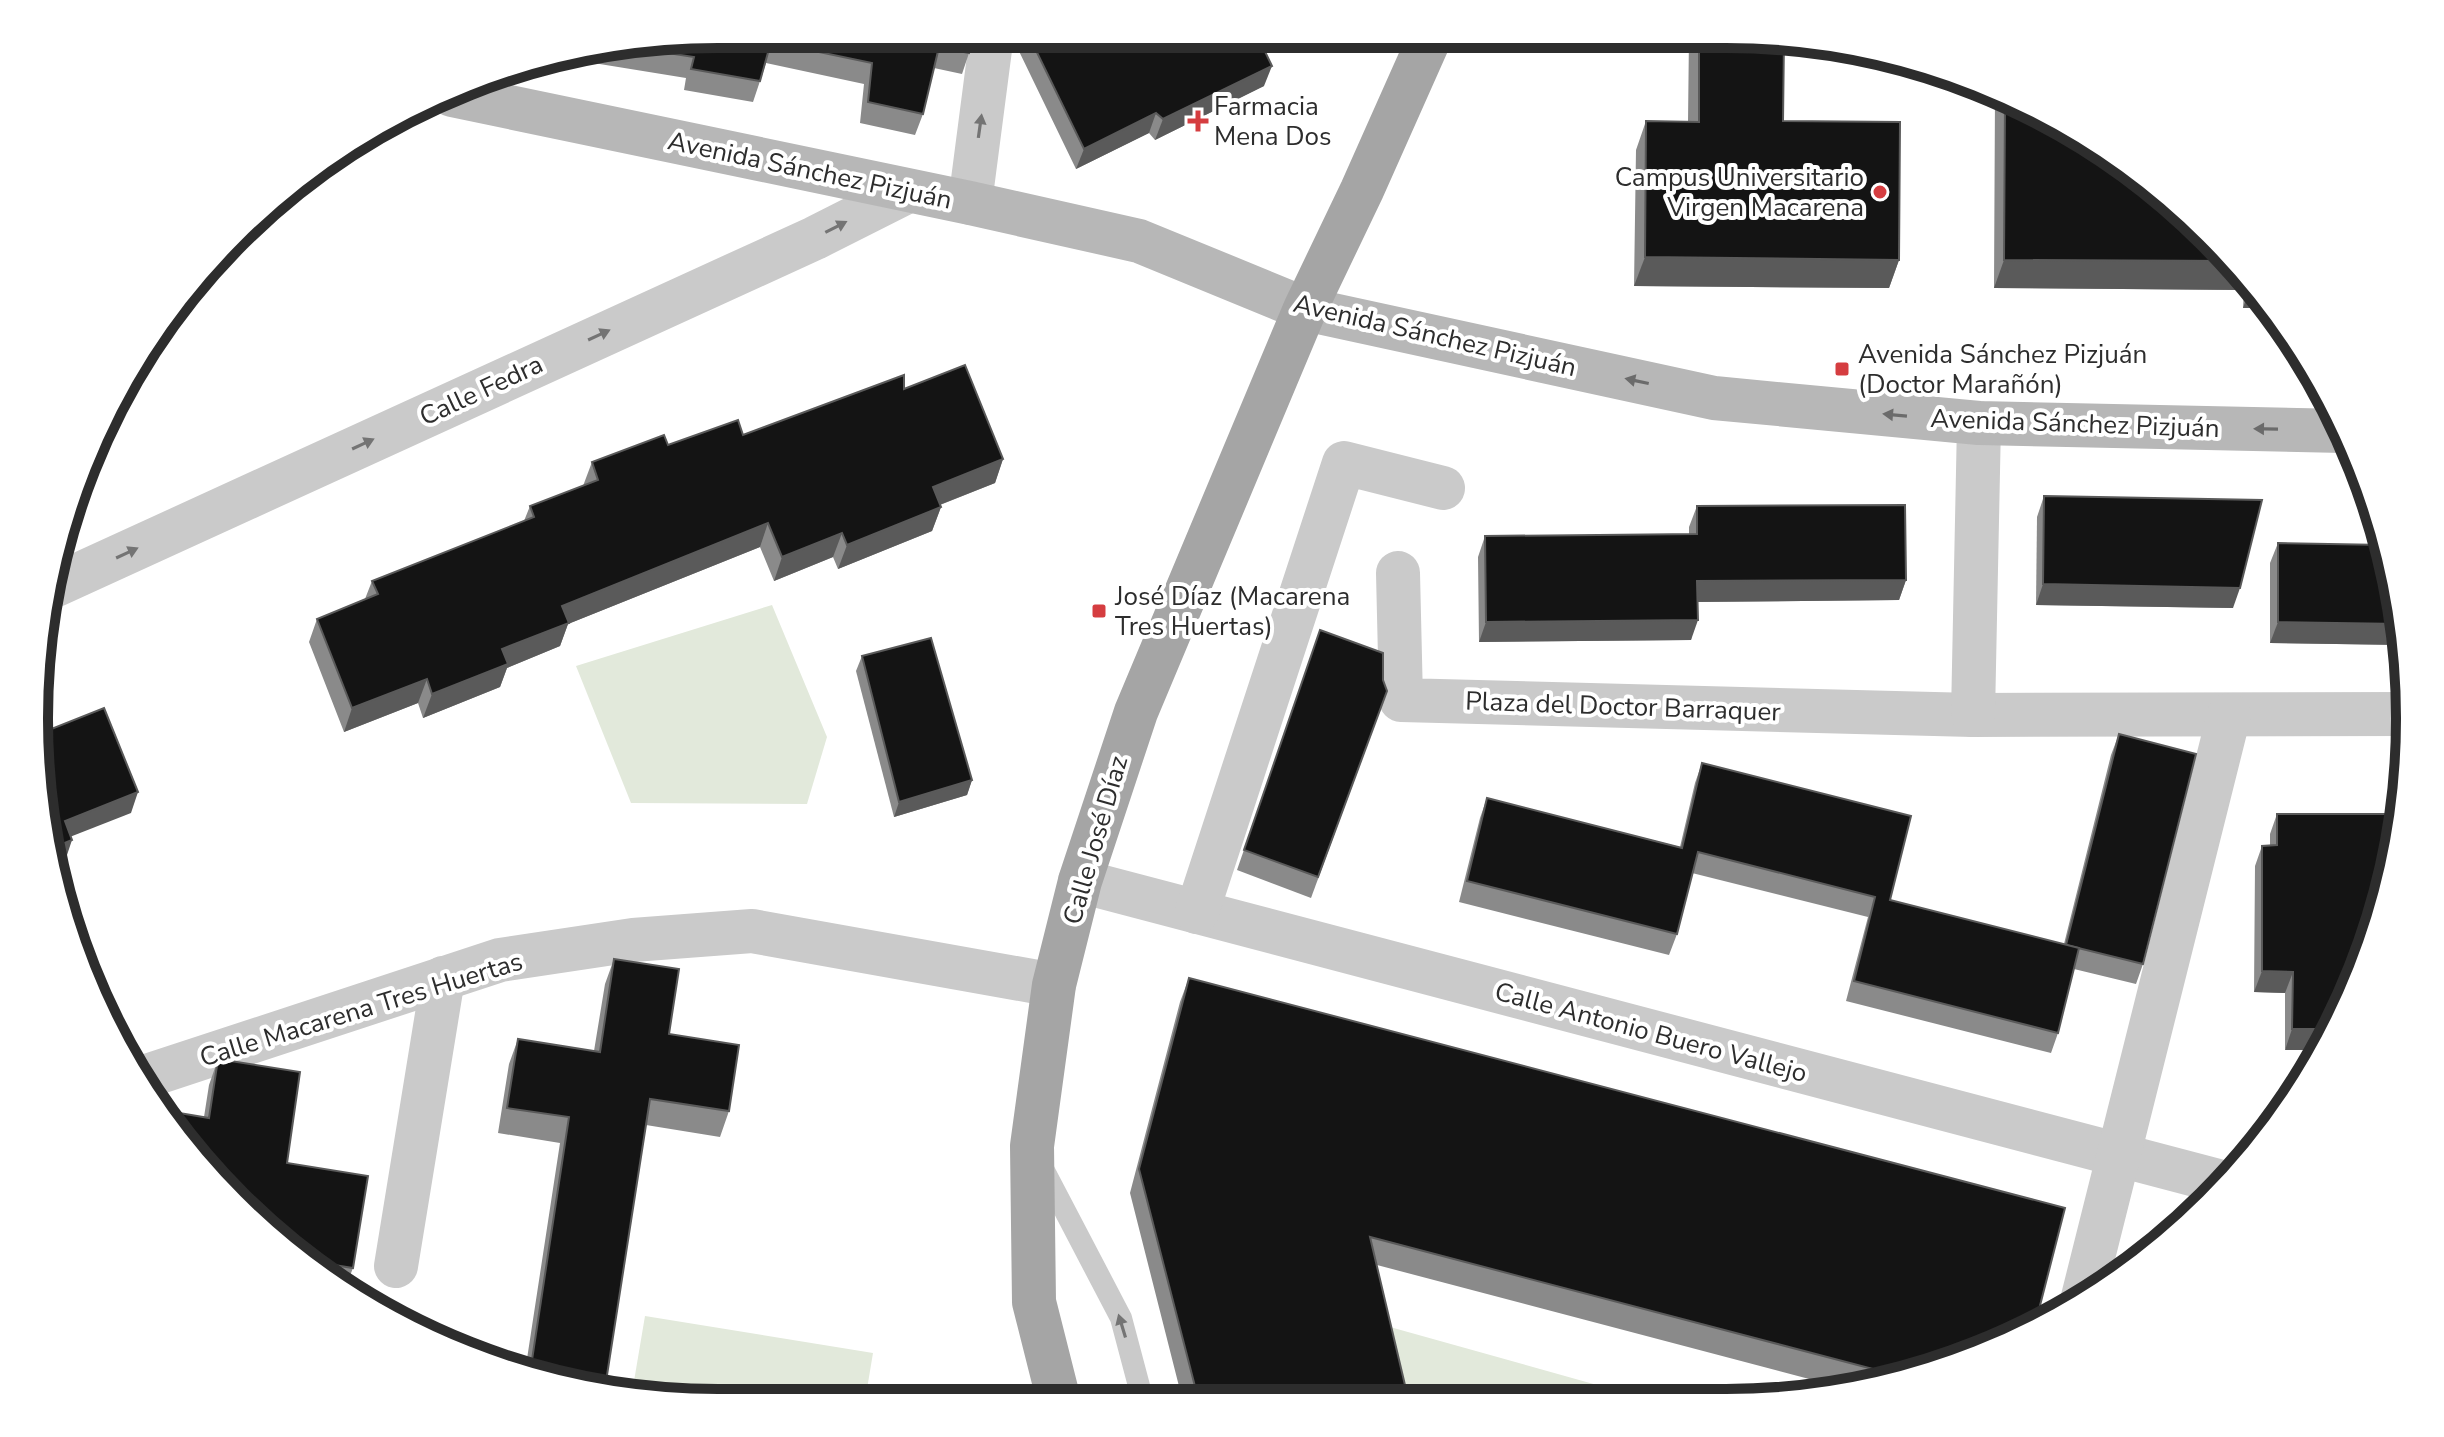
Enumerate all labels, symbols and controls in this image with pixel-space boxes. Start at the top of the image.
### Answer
place label: Farmacia Mena Dos [1214,89,1332,154]
marker: Farmacia Mena Dos [1189,112,1207,130]
one-way arrow [974,113,987,138]
street label: Avenida Sánchez Pizjuán [665,123,955,218]
place label: Campus Universitario Virgen Macarena [1615,160,1864,225]
marker: Campus Universitario Virgen Macarena [1871,183,1889,201]
one-way arrow [824,221,847,234]
street label: Avenida Sánchez Pizjuán [1290,286,1580,385]
one-way arrow [587,328,611,342]
place label: Avenida Sánchez Pizjuán (Doctor Marañón) [1858,337,2147,402]
street label: Calle Fedra [414,347,549,434]
marker: Avenida Sánchez Pizjuán (Doctor Marañón) [1833,360,1851,378]
one-way arrow [1625,374,1650,387]
street label: Avenida Sánchez Pizjuán [1930,401,2220,446]
one-way arrow [1882,408,1907,421]
one-way arrow [2253,423,2278,436]
one-way arrow [351,437,375,451]
one-way arrow [115,546,139,560]
place label: José Díaz (Macarena Tres Huertas) [1114,579,1350,644]
marker: José Díaz (Macarena Tres Huertas) [1090,602,1108,620]
street label: Plaza del Doctor Barraquer [1465,684,1782,730]
street label: Calle José Díaz [1055,752,1136,928]
street label: Calle Macarena Tres Huertas [195,944,527,1075]
street label: Calle Antonio Buero Vallejo [1491,974,1811,1091]
one-way arrow [1116,1314,1128,1338]

